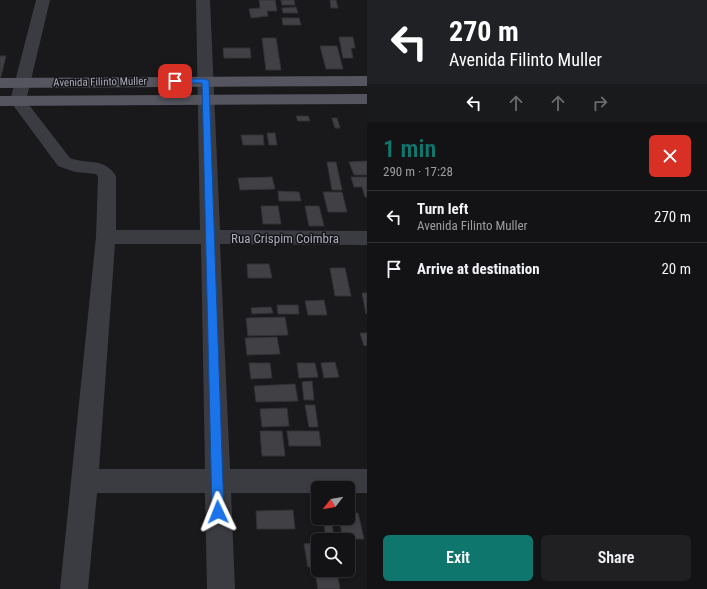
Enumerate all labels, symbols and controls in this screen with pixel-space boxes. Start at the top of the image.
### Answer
text: 270 m [449,15,519,48]
icon: left [383,16,435,68]
text: Avenida Filinto Muller [449,49,602,70]
pin [158,64,192,98]
icon: arrive [164,70,186,92]
street label: Avenida Filinto Muller [53,75,148,89]
icon: left [463,92,485,114]
icon: ahead [505,92,527,114]
icon: ahead [547,92,569,114]
icon: right [589,92,611,114]
text: 1 min [383,135,436,163]
button: close [649,135,691,177]
text: 290 m · 17:28 [383,164,453,179]
text: Turn left [417,200,468,218]
icon: left [383,206,405,228]
text: 270 m [654,208,691,226]
text: Avenida Filinto Muller [417,218,528,233]
street label: Rua Crispim Coimbra [231,231,339,246]
icon: arrive [383,258,405,280]
text: Arrive at destination [417,260,540,278]
text: 20 m [661,260,691,278]
north arrow [311,481,355,525]
map controls [311,481,355,577]
position arrow [197,491,239,533]
button: search [311,533,355,577]
button: Exit [383,535,533,581]
button: Share [541,535,691,581]

